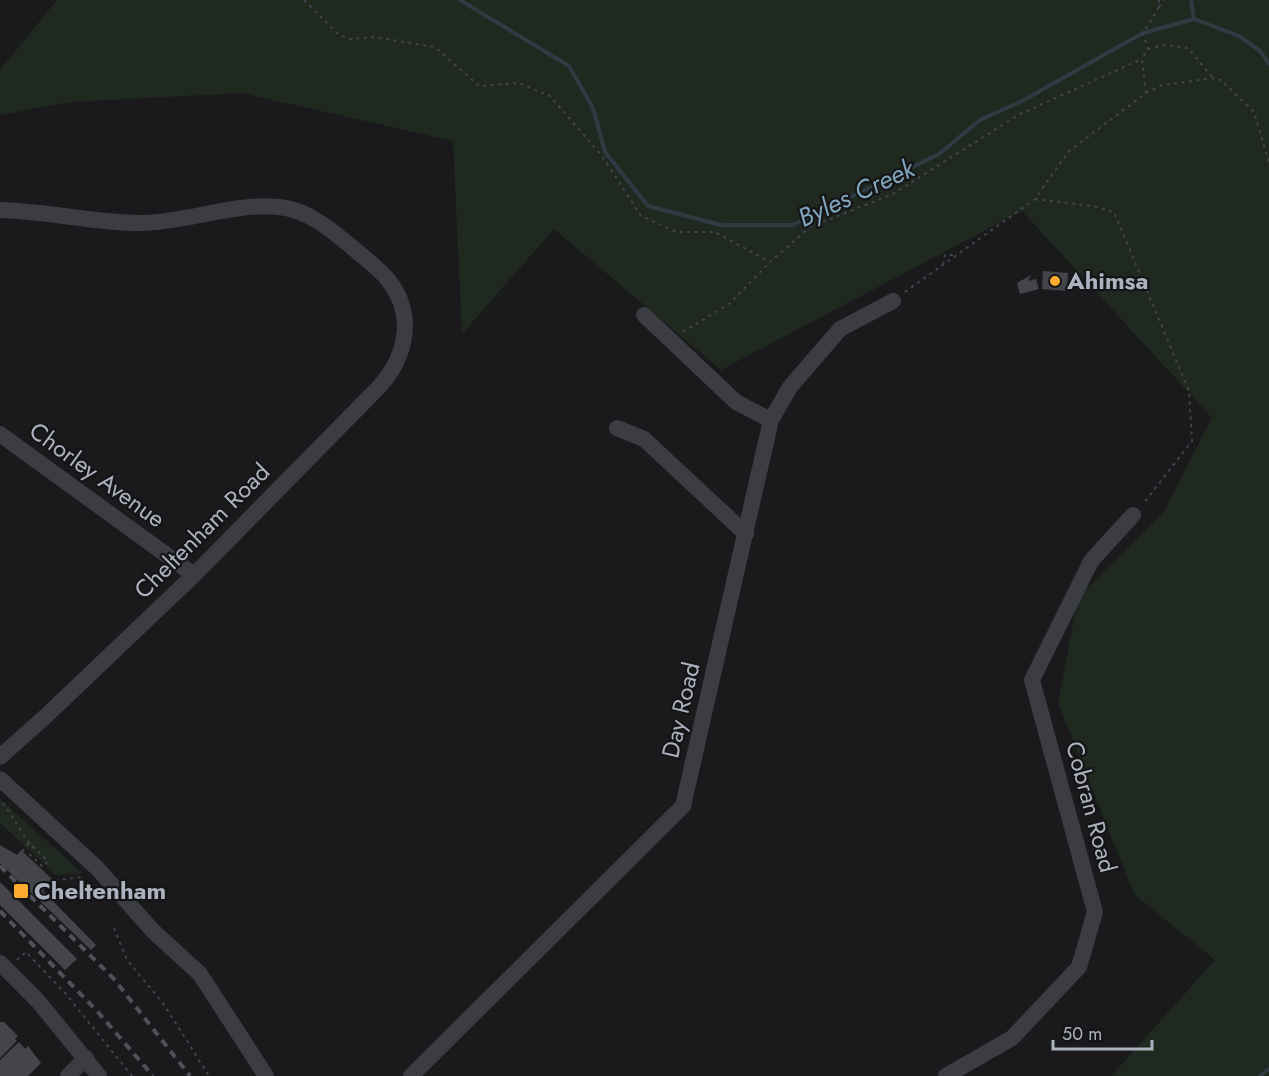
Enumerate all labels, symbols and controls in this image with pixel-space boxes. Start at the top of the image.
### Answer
water label: Byles Creek [791,149,922,237]
place label: Ahimsa [1066,263,1148,298]
marker: Ahimsa [1048,274,1062,288]
street label: Chorley Avenue [22,413,172,536]
street label: Cheltenham Road [126,455,277,606]
street label: Day Road [653,659,709,761]
street label: Cobran Road [1057,737,1126,876]
place label: Cheltenham [34,873,166,908]
marker: Cheltenham [12,882,30,900]
scale bar [1053,1013,1152,1051]
text: 50 m [1062,1021,1102,1047]

